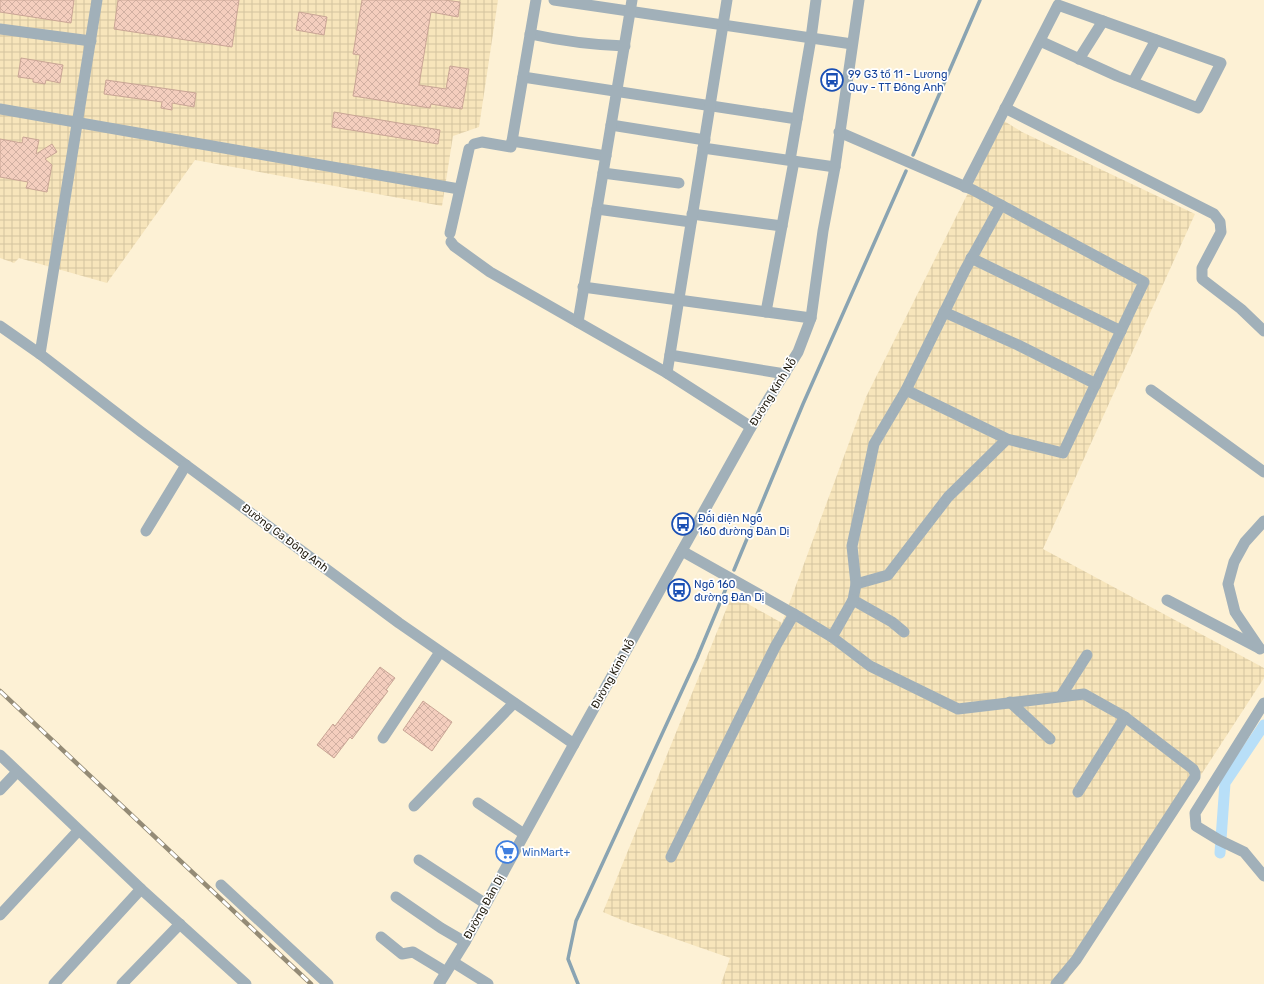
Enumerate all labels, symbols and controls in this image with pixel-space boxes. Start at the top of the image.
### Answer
bus stop icon: 99 G3 tổ 11 - Lương Quy - TT Đông Anh [819,67,845,93]
place label: 99 G3 tổ 11 - Lương Quy - TT Đông Anh [848,68,948,94]
street label: Đường Kính Nỗ [747,356,799,428]
street label: Đường Ga Đông Anh [239,501,331,575]
place label: Đối diện Ngõ 160 đường Đản Dị [698,510,789,538]
bus stop icon: Đối diện Ngõ 160 đường Đản Dị [670,511,696,537]
bus stop icon: Ngõ 160 đường Đản Dị [666,577,692,603]
place label: Ngõ 160 đường Đản Dị [694,578,764,604]
street label: Đường Kính Nỗ [588,637,637,711]
supermarket icon: WinMart+ [494,839,520,865]
place label: WinMart+ [522,846,570,859]
street label: Đường Đản Dị [461,873,507,941]

